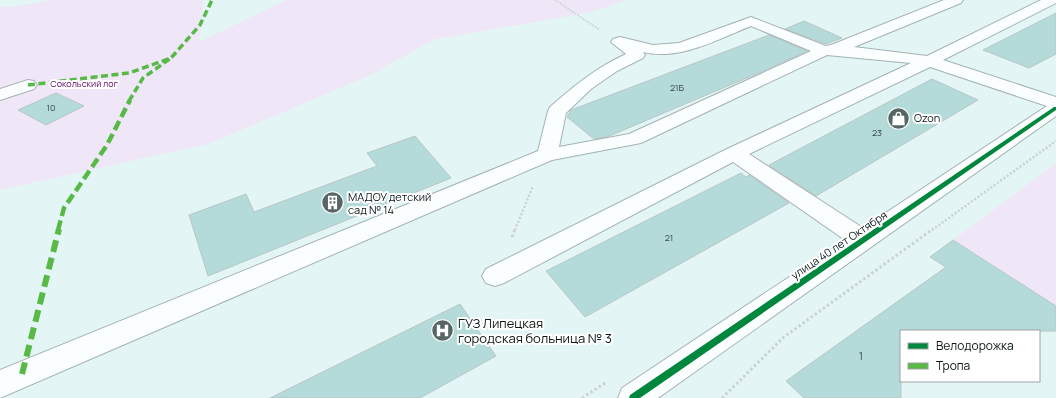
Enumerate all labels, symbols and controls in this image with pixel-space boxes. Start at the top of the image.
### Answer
park label: Сокольский лог [50,77,118,90]
house number: 21Б [670,81,685,94]
house number: 10 [47,101,56,114]
shop icon: Ozon [886,105,912,131]
place label: Ozon [914,110,940,125]
house number: 23 [872,126,882,139]
place label: МАДОУ детский сад № 14 [348,189,431,217]
building icon: МАДОУ детский сад № 14 [320,190,346,216]
street label: улица 40 лет Октября [788,207,890,282]
house number: 21 [665,231,673,244]
place label: ГУЗ Липецкая городская больница № 3 [458,314,612,347]
hospital icon: ГУЗ Липецкая городская больница № 3 [430,317,456,343]
legend [900,330,1040,382]
text: Велодорожка [936,337,1014,354]
house number: 1 [859,348,863,363]
text: Тропа [936,357,970,374]

